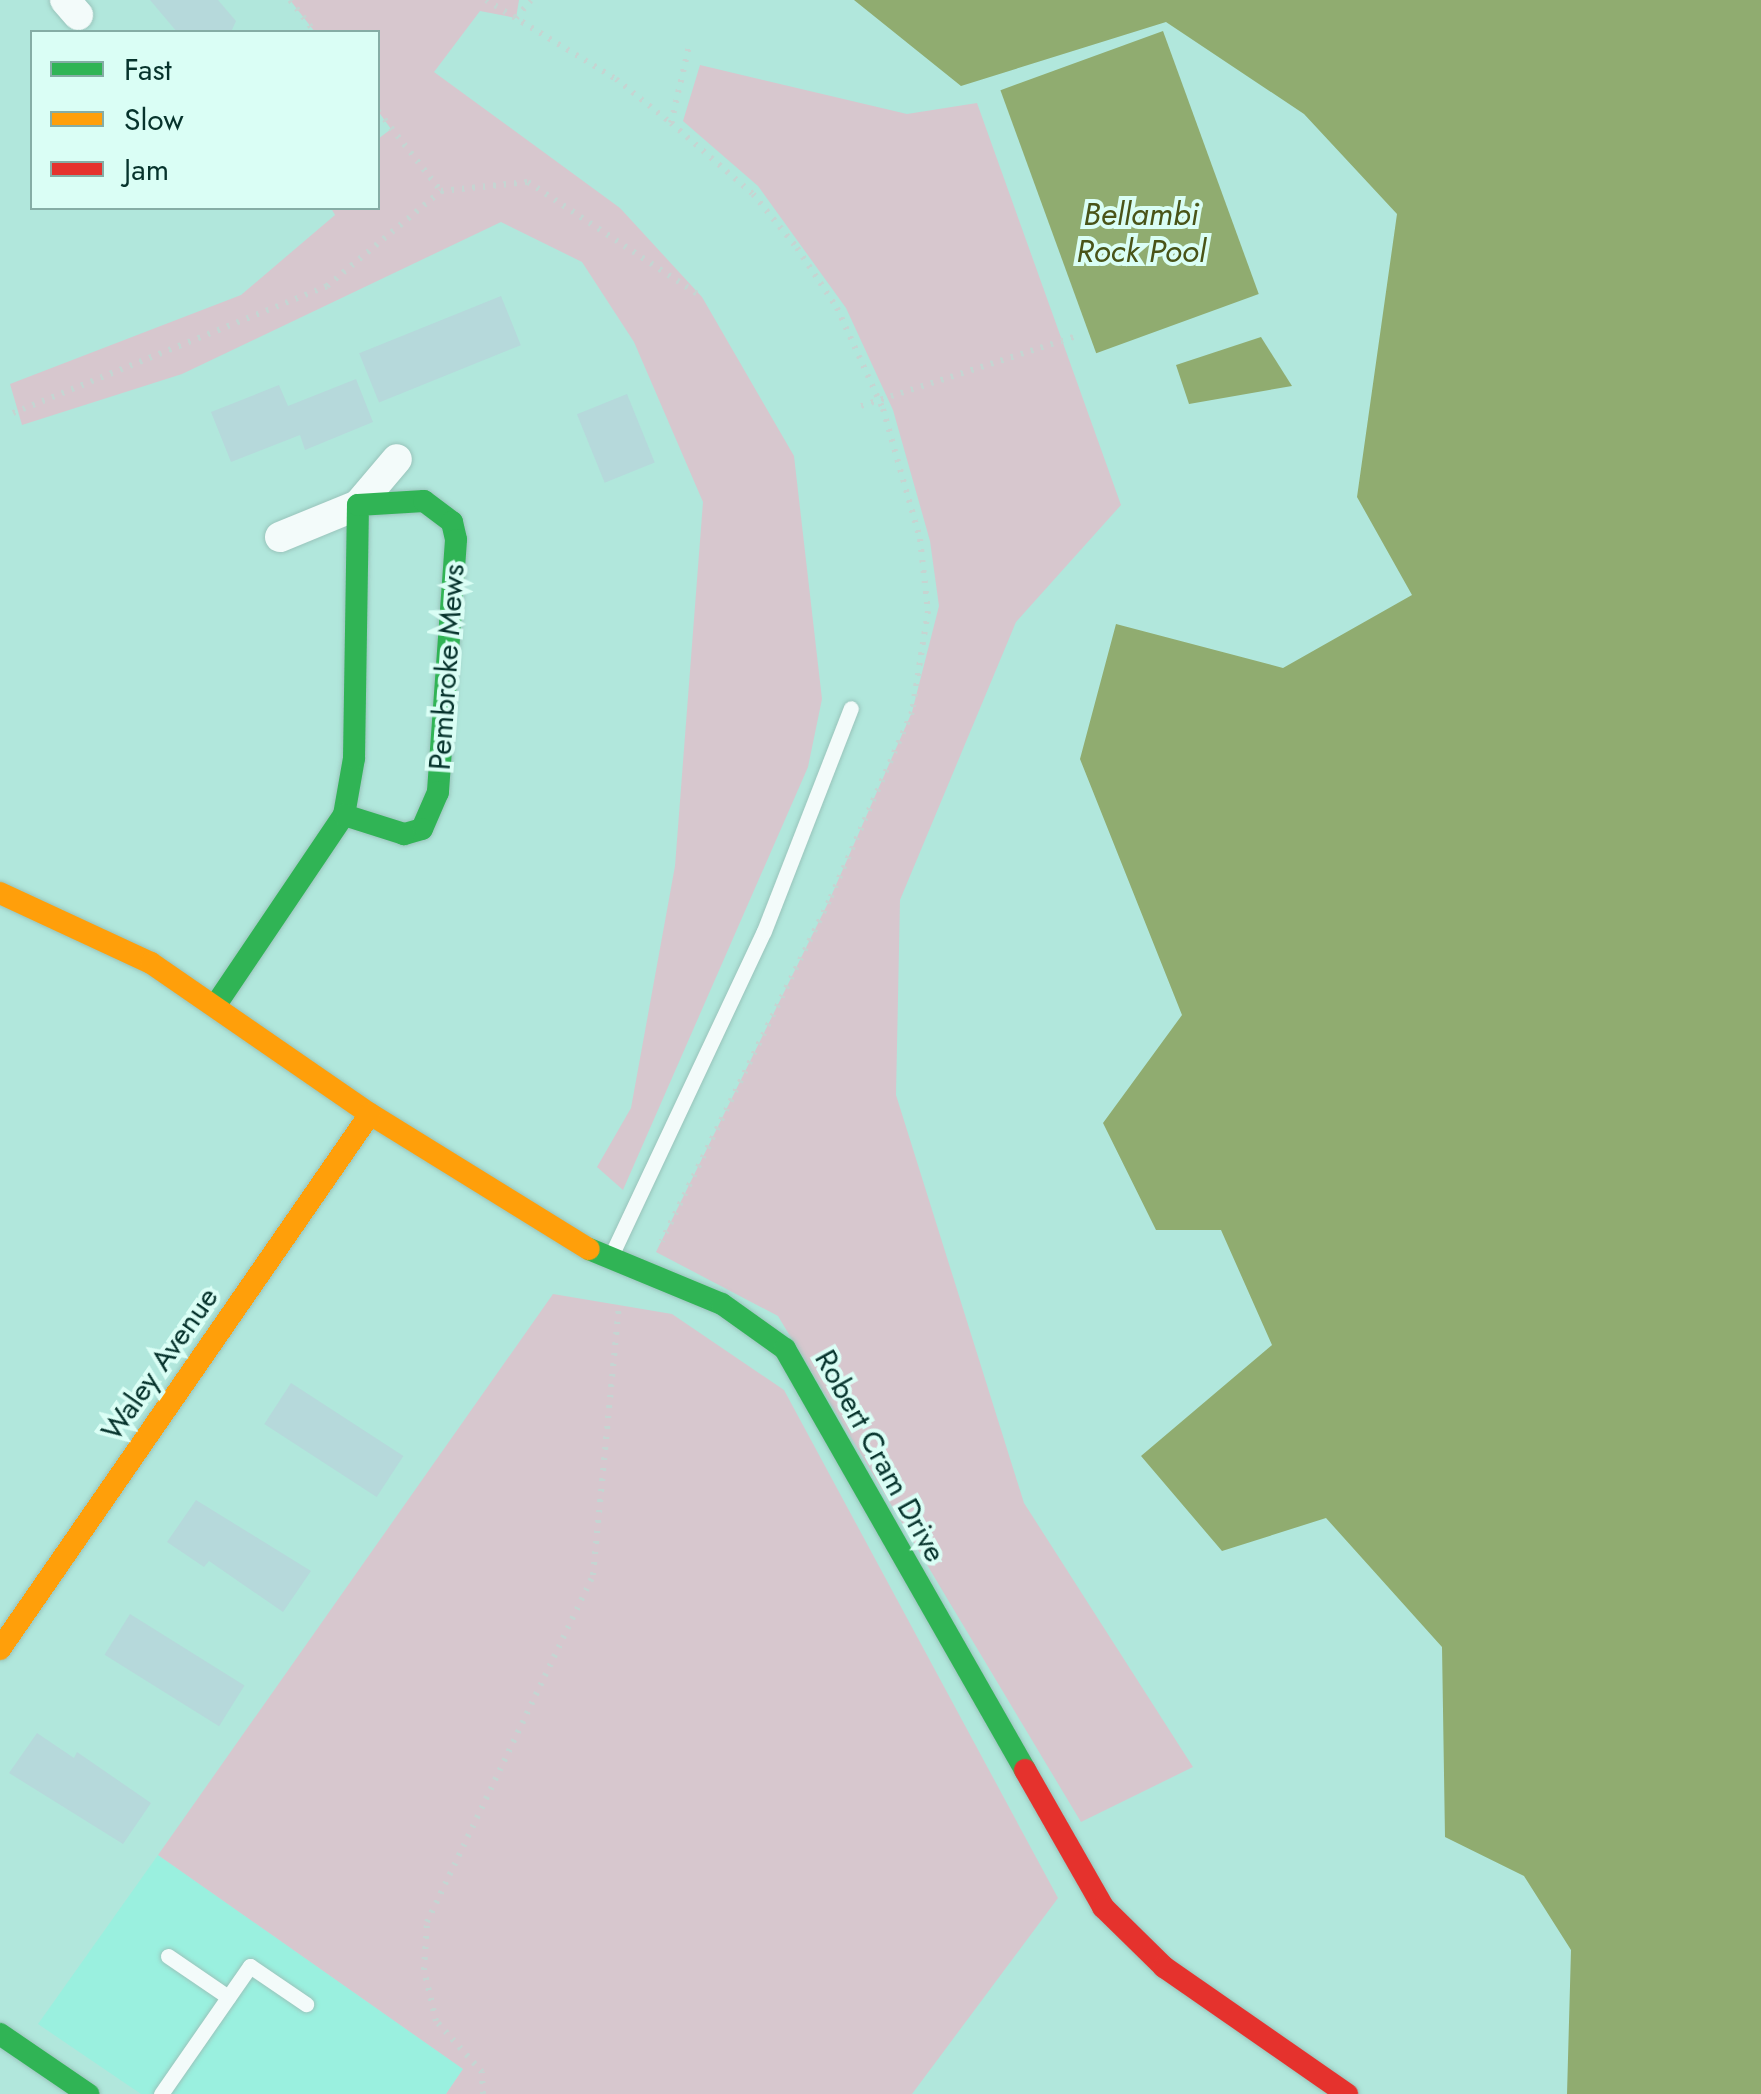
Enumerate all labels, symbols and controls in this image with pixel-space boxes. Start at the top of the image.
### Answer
legend [30,30,380,210]
text: Fast [124,48,172,91]
text: Slow [124,98,184,141]
text: Jam [124,148,169,191]
water label: Bellambi Rock Pool [1076,196,1206,271]
street label: Pembroke Mews [422,563,472,771]
street label: Waley Avenue [94,1280,226,1448]
street label: Robert Cram Drive [807,1344,953,1568]

